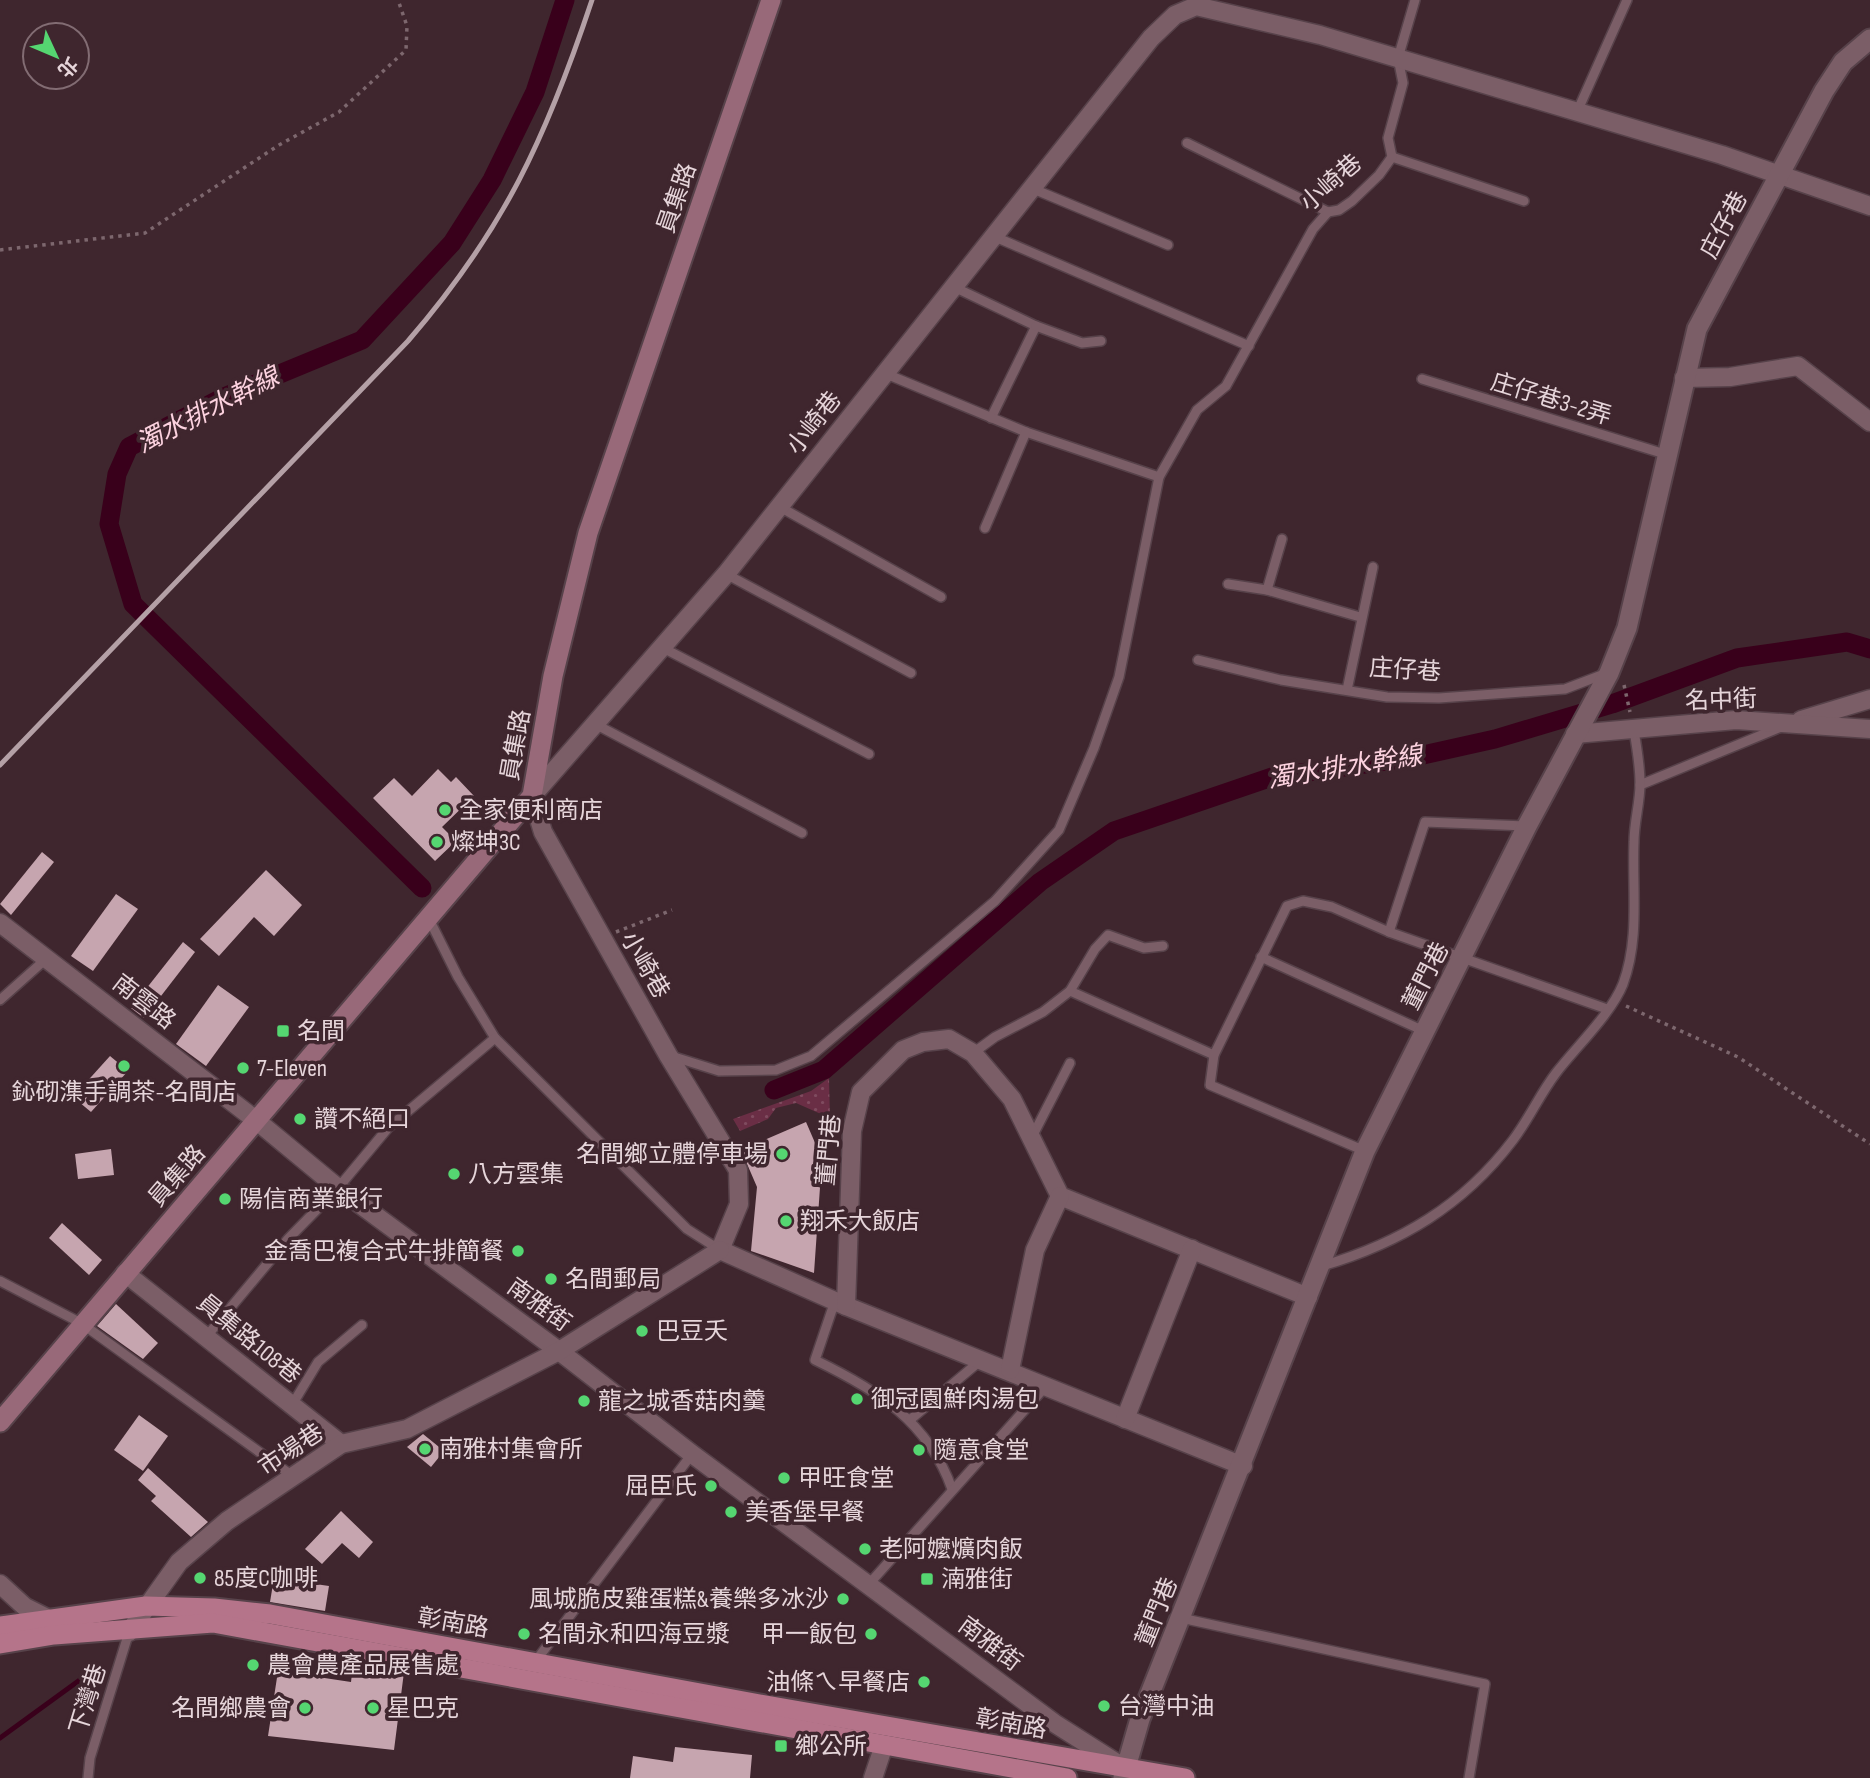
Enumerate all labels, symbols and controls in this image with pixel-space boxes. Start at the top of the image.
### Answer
north arrow [21,21,91,91]
text: 北 [52,52,82,82]
street label: 小崎巷 [1294,148,1368,218]
street label: 員集路 [652,159,702,237]
street label: 庄仔巷 [1694,186,1754,264]
water label: 濁水排水幹線 [131,360,287,460]
street label: 庄仔巷3-2弄 [1487,367,1615,431]
street label: 小崎巷 [780,386,848,460]
street label: 庄仔巷 [1368,653,1442,687]
street label: 名中街 [1685,684,1757,716]
street label: 員集路 [495,707,537,783]
water label: 濁水排水幹線 [1266,740,1427,796]
place label: 全家便利商店 [459,796,603,825]
marker: 全家便利商店 [437,802,453,818]
place label: 燦坤3C [451,828,521,857]
marker: 燦坤3C [429,834,445,850]
street label: 小崎巷 [614,927,676,1003]
street label: 董門巷 [1397,937,1455,1015]
street label: 南雲路 [107,968,181,1036]
place label: 名間 [297,1017,345,1046]
marker: 名間 [275,1023,291,1039]
place label: 7-Eleven [257,1054,327,1083]
marker: 鈊砌潗手調茶-名間店 [116,1058,132,1074]
marker: 7-Eleven [235,1060,251,1076]
place label: 鈊砌潗手調茶-名間店 [12,1078,236,1107]
place label: 讚不絕口 [314,1105,410,1134]
marker: 讚不絕口 [292,1111,308,1127]
street label: 董門巷 [811,1113,847,1187]
street label: 員集路 [142,1139,212,1213]
place label: 名間鄉立體停車場 [576,1140,768,1169]
marker: 名間鄉立體停車場 [774,1146,790,1162]
place label: 八方雲集 [468,1160,564,1189]
marker: 八方雲集 [446,1166,462,1182]
place label: 陽信商業銀行 [239,1185,383,1214]
marker: 陽信商業銀行 [217,1191,233,1207]
place label: 翔禾大飯店 [800,1207,920,1236]
marker: 翔禾大飯店 [778,1213,794,1229]
place label: 金喬巴複合式牛排簡餐 [264,1237,504,1266]
marker: 金喬巴複合式牛排簡餐 [510,1243,526,1259]
place label: 名間郵局 [565,1265,661,1294]
marker: 名間郵局 [543,1271,559,1287]
street label: 南雅街 [501,1272,577,1338]
street label: 員集路108巷 [191,1288,307,1390]
place label: 巴豆夭 [656,1317,728,1346]
marker: 巴豆夭 [634,1323,650,1339]
place label: 御冠園鮮肉湯包 [871,1385,1039,1414]
place label: 龍之城香菇肉羹 [598,1387,766,1416]
marker: 御冠園鮮肉湯包 [849,1391,865,1407]
marker: 龍之城香菇肉羹 [576,1393,592,1409]
street label: 市場巷 [253,1418,329,1482]
place label: 南雅村集會所 [439,1435,583,1464]
place label: 隨意食堂 [933,1436,1029,1465]
marker: 南雅村集會所 [417,1441,433,1457]
marker: 隨意食堂 [911,1442,927,1458]
place label: 甲旺食堂 [798,1464,894,1493]
marker: 甲旺食堂 [776,1470,792,1486]
place label: 屈臣氏 [625,1472,697,1501]
marker: 屈臣氏 [703,1478,719,1494]
place label: 美香堡早餐 [745,1498,865,1527]
marker: 美香堡早餐 [723,1504,739,1520]
place label: 老阿嬤爌肉飯 [879,1535,1023,1564]
marker: 老阿嬤爌肉飯 [857,1541,873,1557]
place label: 85度C咖啡 [214,1564,318,1593]
place label: 湳雅街 [941,1565,1013,1594]
marker: 85度C咖啡 [192,1570,208,1586]
marker: 湳雅街 [919,1571,935,1587]
street label: 董門巷 [1130,1573,1184,1651]
place label: 風城脆皮雞蛋糕&養樂多冰沙 [529,1585,829,1614]
marker: 風城脆皮雞蛋糕&養樂多冰沙 [835,1591,851,1607]
street label: 彰南路 [415,1602,491,1644]
street label: 南雅街 [953,1611,1027,1677]
place label: 名間永和四海豆漿 [538,1620,730,1649]
place label: 甲一飯包 [761,1620,857,1649]
marker: 名間永和四海豆漿 [516,1626,532,1642]
marker: 甲一飯包 [863,1626,879,1642]
place label: 農會農產品展售處 [267,1651,459,1680]
marker: 農會農產品展售處 [245,1657,261,1673]
street label: 下灣巷 [64,1660,112,1738]
place label: 油條ㄟ早餐店 [766,1668,910,1697]
marker: 油條ㄟ早餐店 [916,1674,932,1690]
place label: 台灣中油 [1118,1692,1214,1721]
place label: 名間鄉農會 [171,1694,291,1723]
place label: 星巴克 [387,1694,459,1723]
marker: 台灣中油 [1096,1698,1112,1714]
marker: 名間鄉農會 [297,1700,313,1716]
marker: 星巴克 [365,1700,381,1716]
street label: 彰南路 [973,1703,1049,1745]
place label: 鄉公所 [795,1732,867,1761]
marker: 鄉公所 [773,1738,789,1754]

